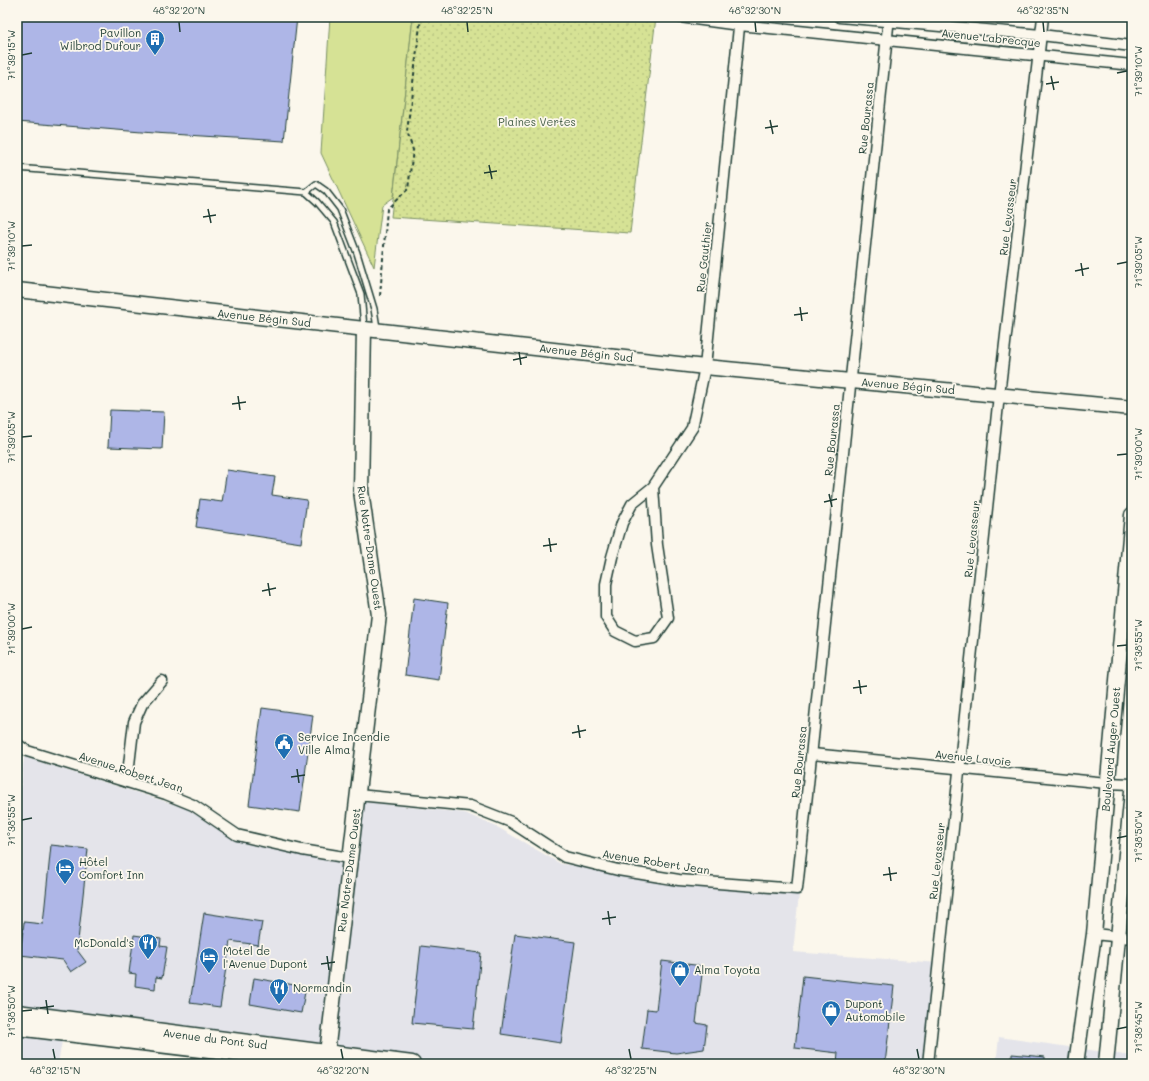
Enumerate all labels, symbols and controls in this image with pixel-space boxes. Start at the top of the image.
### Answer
text: 48°32'20"N [153,3,205,17]
text: 48°32'25"N [441,3,493,17]
text: 48°32'30"N [729,3,781,17]
text: 48°32'35"N [1017,3,1069,17]
place label: Pavillon Wilbrod Dufour [60,25,141,53]
street label: Avenue Labrecque [941,25,1042,50]
building icon: Pavillon Wilbrod Dufour [144,28,166,56]
text: 71°39'15"W [4,30,18,80]
text: 71°39'10"W [1131,45,1145,96]
street label: Rue Bourassa [854,81,877,155]
park label: Plaines Vertes [498,114,576,129]
street label: Rue Levasseur [995,177,1020,256]
text: 71°39'10"W [4,220,18,271]
street label: Rue Gauthier [692,221,715,293]
text: 71°39'05"W [1131,236,1145,288]
street label: Avenue Bégin Sud [217,305,312,330]
street label: Avenue Bégin Sud [539,340,634,365]
street label: Avenue Bégin Sud [861,374,956,397]
street label: Rue Bourassa [820,403,843,477]
text: 71°39'05"W [4,411,18,463]
text: 71°39'00"W [1131,428,1145,480]
street label: Rue Notre-Dame Ouest [354,485,387,611]
street label: Rue Levasseur [960,500,983,578]
text: 71°39'00"W [4,603,18,655]
text: 71°38'55"W [1131,619,1145,671]
street label: Boulevard Auger Ouest [1098,686,1123,812]
street label: Rue Bourassa [787,725,810,799]
place label: Service Incendie Ville Alma [298,729,390,757]
public building icon: Service Incendie Ville Alma [273,732,295,760]
street label: Avenue Lavoie [934,746,1012,769]
street label: Avenue Robert Jean [77,748,185,795]
text: 71°38'55"W [4,794,18,846]
street label: Rue Notre-Dame Ouest [333,807,364,933]
text: 71°38'50"W [1131,810,1145,862]
street label: Rue Levasseur [925,822,948,900]
street label: Avenue Robert Jean [601,846,711,877]
place label: Hôtel Comfort Inn [79,854,144,882]
hotel icon: Hôtel Comfort Inn [54,857,76,885]
restaurant icon: McDonald's [137,932,159,960]
place label: McDonald's [74,935,134,950]
place label: Motel de l'Avenue Dupont [223,943,308,971]
hotel icon: Motel de l'Avenue Dupont [198,946,220,974]
shop icon: Alma Toyota [669,959,691,987]
place label: Alma Toyota [694,962,760,977]
restaurant icon: Normandin [268,977,290,1005]
place label: Normandin [293,980,351,995]
text: 71°38'50"W [4,985,18,1037]
place label: Dupont Automobile [845,996,905,1024]
shop icon: Dupont Automobile [820,999,842,1027]
text: 71°38'45"W [1131,1001,1145,1053]
street label: Avenue du Pont Sud [162,1025,268,1052]
text: 48°32'15"N [30,1063,80,1077]
text: 48°32'20"N [317,1063,369,1077]
text: 48°32'25"N [605,1063,657,1077]
text: 48°32'30"N [893,1063,945,1077]

